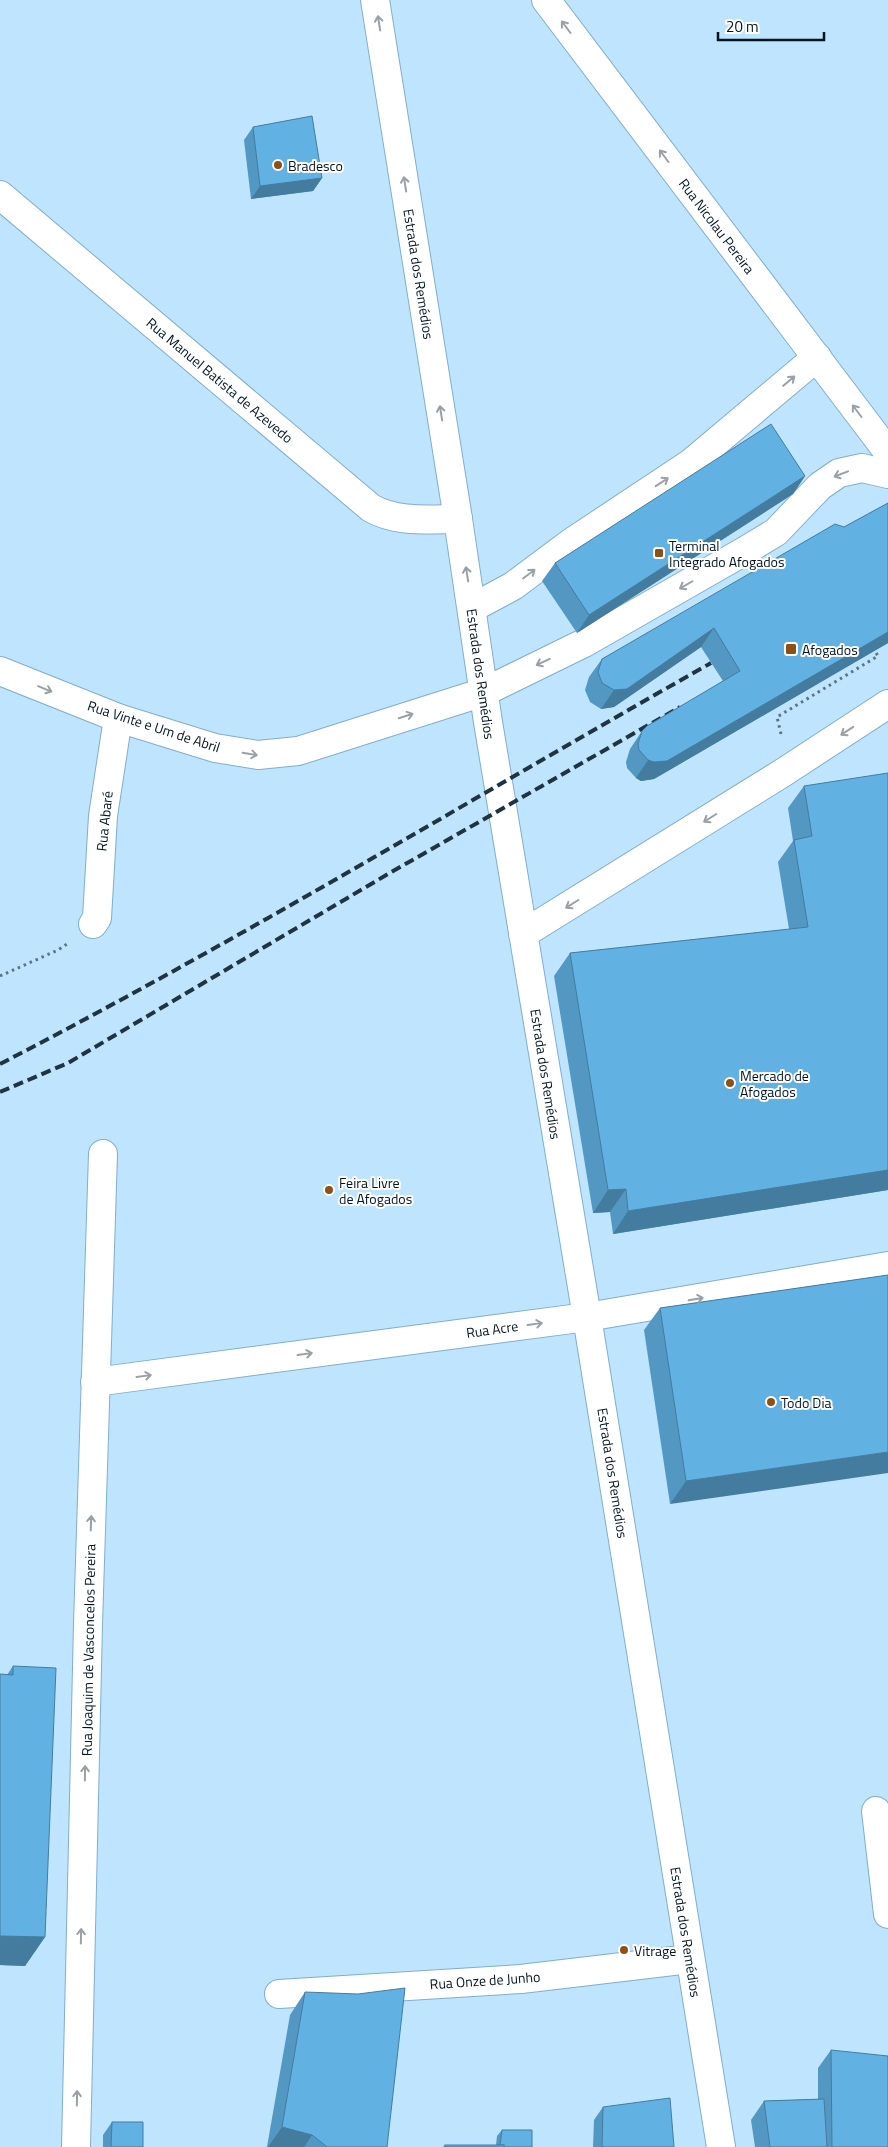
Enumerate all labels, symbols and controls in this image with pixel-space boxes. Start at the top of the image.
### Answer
scale bar [718,10,824,42]
text: 20 m [726,15,759,38]
one-way arrow [374,16,384,32]
one-way arrow [561,20,571,34]
one-way arrow [659,149,669,163]
place label: Bradesco [288,155,343,176]
marker: Bradesco [272,159,284,171]
street label: Rua Nicolau Pereira [674,174,760,278]
one-way arrow [399,176,409,192]
street label: Estrada dos Remédios [398,207,440,341]
street label: Rua Manuel Batista de Azevedo [142,312,298,448]
one-way arrow [782,375,795,386]
one-way arrow [852,404,862,418]
one-way arrow [436,406,446,422]
one-way arrow [834,470,849,479]
one-way arrow [655,477,669,487]
place label: Terminal Integrado Afogados [669,535,785,572]
marker: Terminal Integrado Afogados [653,547,665,559]
one-way arrow [461,566,471,582]
one-way arrow [522,569,535,580]
one-way arrow [679,581,694,590]
street label: Estrada dos Remédios [461,607,501,741]
place label: Afogados [802,639,858,660]
marker: Afogados [784,642,798,656]
one-way arrow [536,658,551,667]
one-way arrow [37,684,52,694]
street label: Rua Vinte e Um de Abril [85,695,223,757]
one-way arrow [398,711,414,721]
one-way arrow [840,726,854,736]
one-way arrow [241,749,257,759]
street label: Rua Abaré [90,790,118,852]
one-way arrow [703,813,717,823]
one-way arrow [565,898,579,909]
street label: Estrada dos Remédios [525,1007,567,1141]
place label: Mercado de Afogados [740,1065,809,1102]
marker: Mercado de Afogados [724,1077,736,1089]
place label: Feira Livre de Afogados [339,1172,412,1209]
marker: Feira Livre de Afogados [323,1184,335,1196]
one-way arrow [687,1293,703,1303]
street label: Rua Acre [465,1315,519,1343]
one-way arrow [527,1319,543,1329]
one-way arrow [296,1349,312,1359]
one-way arrow [135,1371,151,1381]
place label: Todo Dia [781,1392,831,1413]
marker: Todo Dia [765,1396,777,1408]
street label: Estrada dos Remédios [592,1406,634,1540]
one-way arrow [87,1516,96,1532]
street label: Rua Joaquim de Vasconcelos Pereira [76,1544,100,1756]
one-way arrow [80,1766,90,1782]
street label: Estrada dos Remédios [665,1865,707,1999]
one-way arrow [76,1928,86,1944]
place label: Vitrage [634,1940,676,1961]
marker: Vitrage [618,1944,630,1956]
street label: Rua Onze de Junho [429,1966,541,1994]
one-way arrow [72,2091,82,2107]

